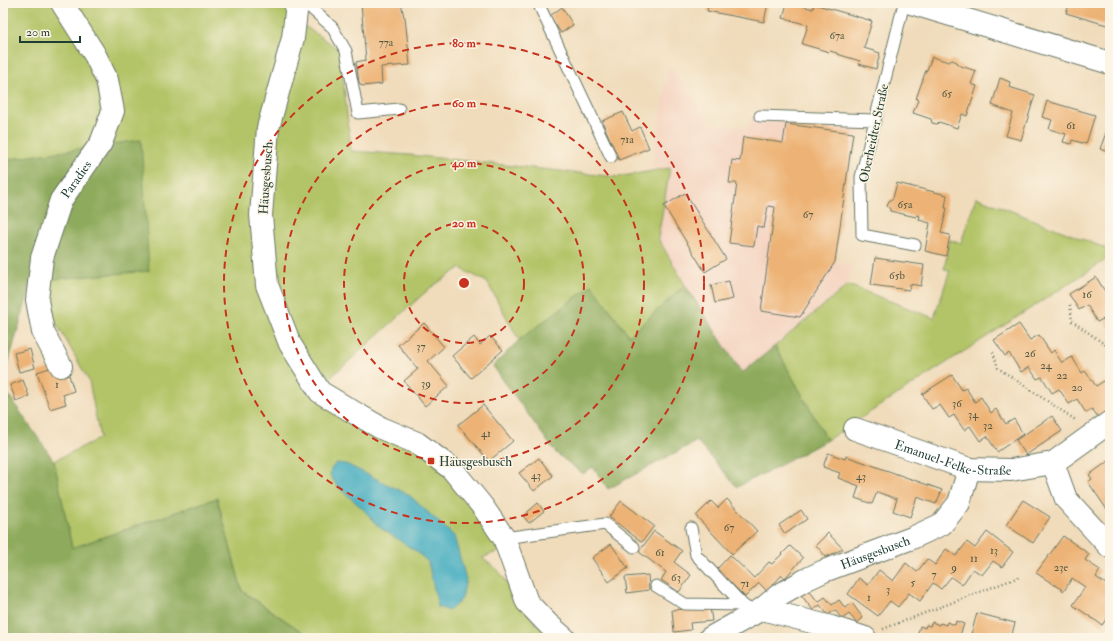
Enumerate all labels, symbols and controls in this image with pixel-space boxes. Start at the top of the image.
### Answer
scale bar [20,18,80,44]
text: 20 m [26,25,51,40]
house number: 67a [829,29,845,42]
house number: 77a [379,36,394,49]
text: 80 m [452,36,476,51]
street label: Oberheidter Straße [856,82,892,184]
house number: 65 [942,87,952,100]
text: 60 m [452,96,477,111]
house number: 61 [1066,119,1076,132]
house number: 71a [620,133,634,146]
street label: Häusgesbusch [255,141,277,215]
text: 40 m [451,156,477,171]
street label: Paradies [58,157,96,202]
house number: 65a [898,198,913,211]
house number: 67 [803,208,813,221]
text: 20 m [452,216,477,231]
house number: 65b [889,269,905,282]
centre of rings [457,276,471,290]
house number: 16 [1082,288,1093,301]
house number: 37 [416,340,426,353]
house number: 26 [1024,347,1037,360]
house number: 24 [1040,359,1053,372]
house number: 22 [1056,369,1068,382]
house number: 39 [421,377,431,390]
house number: 1 [55,378,59,391]
house number: 20 [1071,381,1083,394]
house number: 36 [952,397,963,410]
house number: 34 [968,408,979,421]
house number: 32 [983,419,993,432]
house number: 41 [481,427,491,440]
street label: Emanuel-Felke-Straße [893,437,1012,479]
place label: Häusgesbusch [439,454,512,470]
marker: Häusgesbusch [426,456,436,466]
house number: 43 [531,469,541,482]
house number: 43 [856,470,866,483]
house number: 67 [724,521,734,534]
street label: Häusgesbusch [838,532,913,573]
house number: 13 [990,544,998,557]
house number: 61 [655,546,665,559]
house number: 11 [970,552,978,565]
house number: 9 [950,561,957,574]
house number: 23e [1054,561,1069,574]
house number: 7 [931,568,937,581]
house number: 63 [671,571,681,584]
house number: 5 [911,576,916,589]
house number: 71 [741,577,750,590]
house number: 3 [886,583,890,596]
house number: 1 [867,591,871,604]

